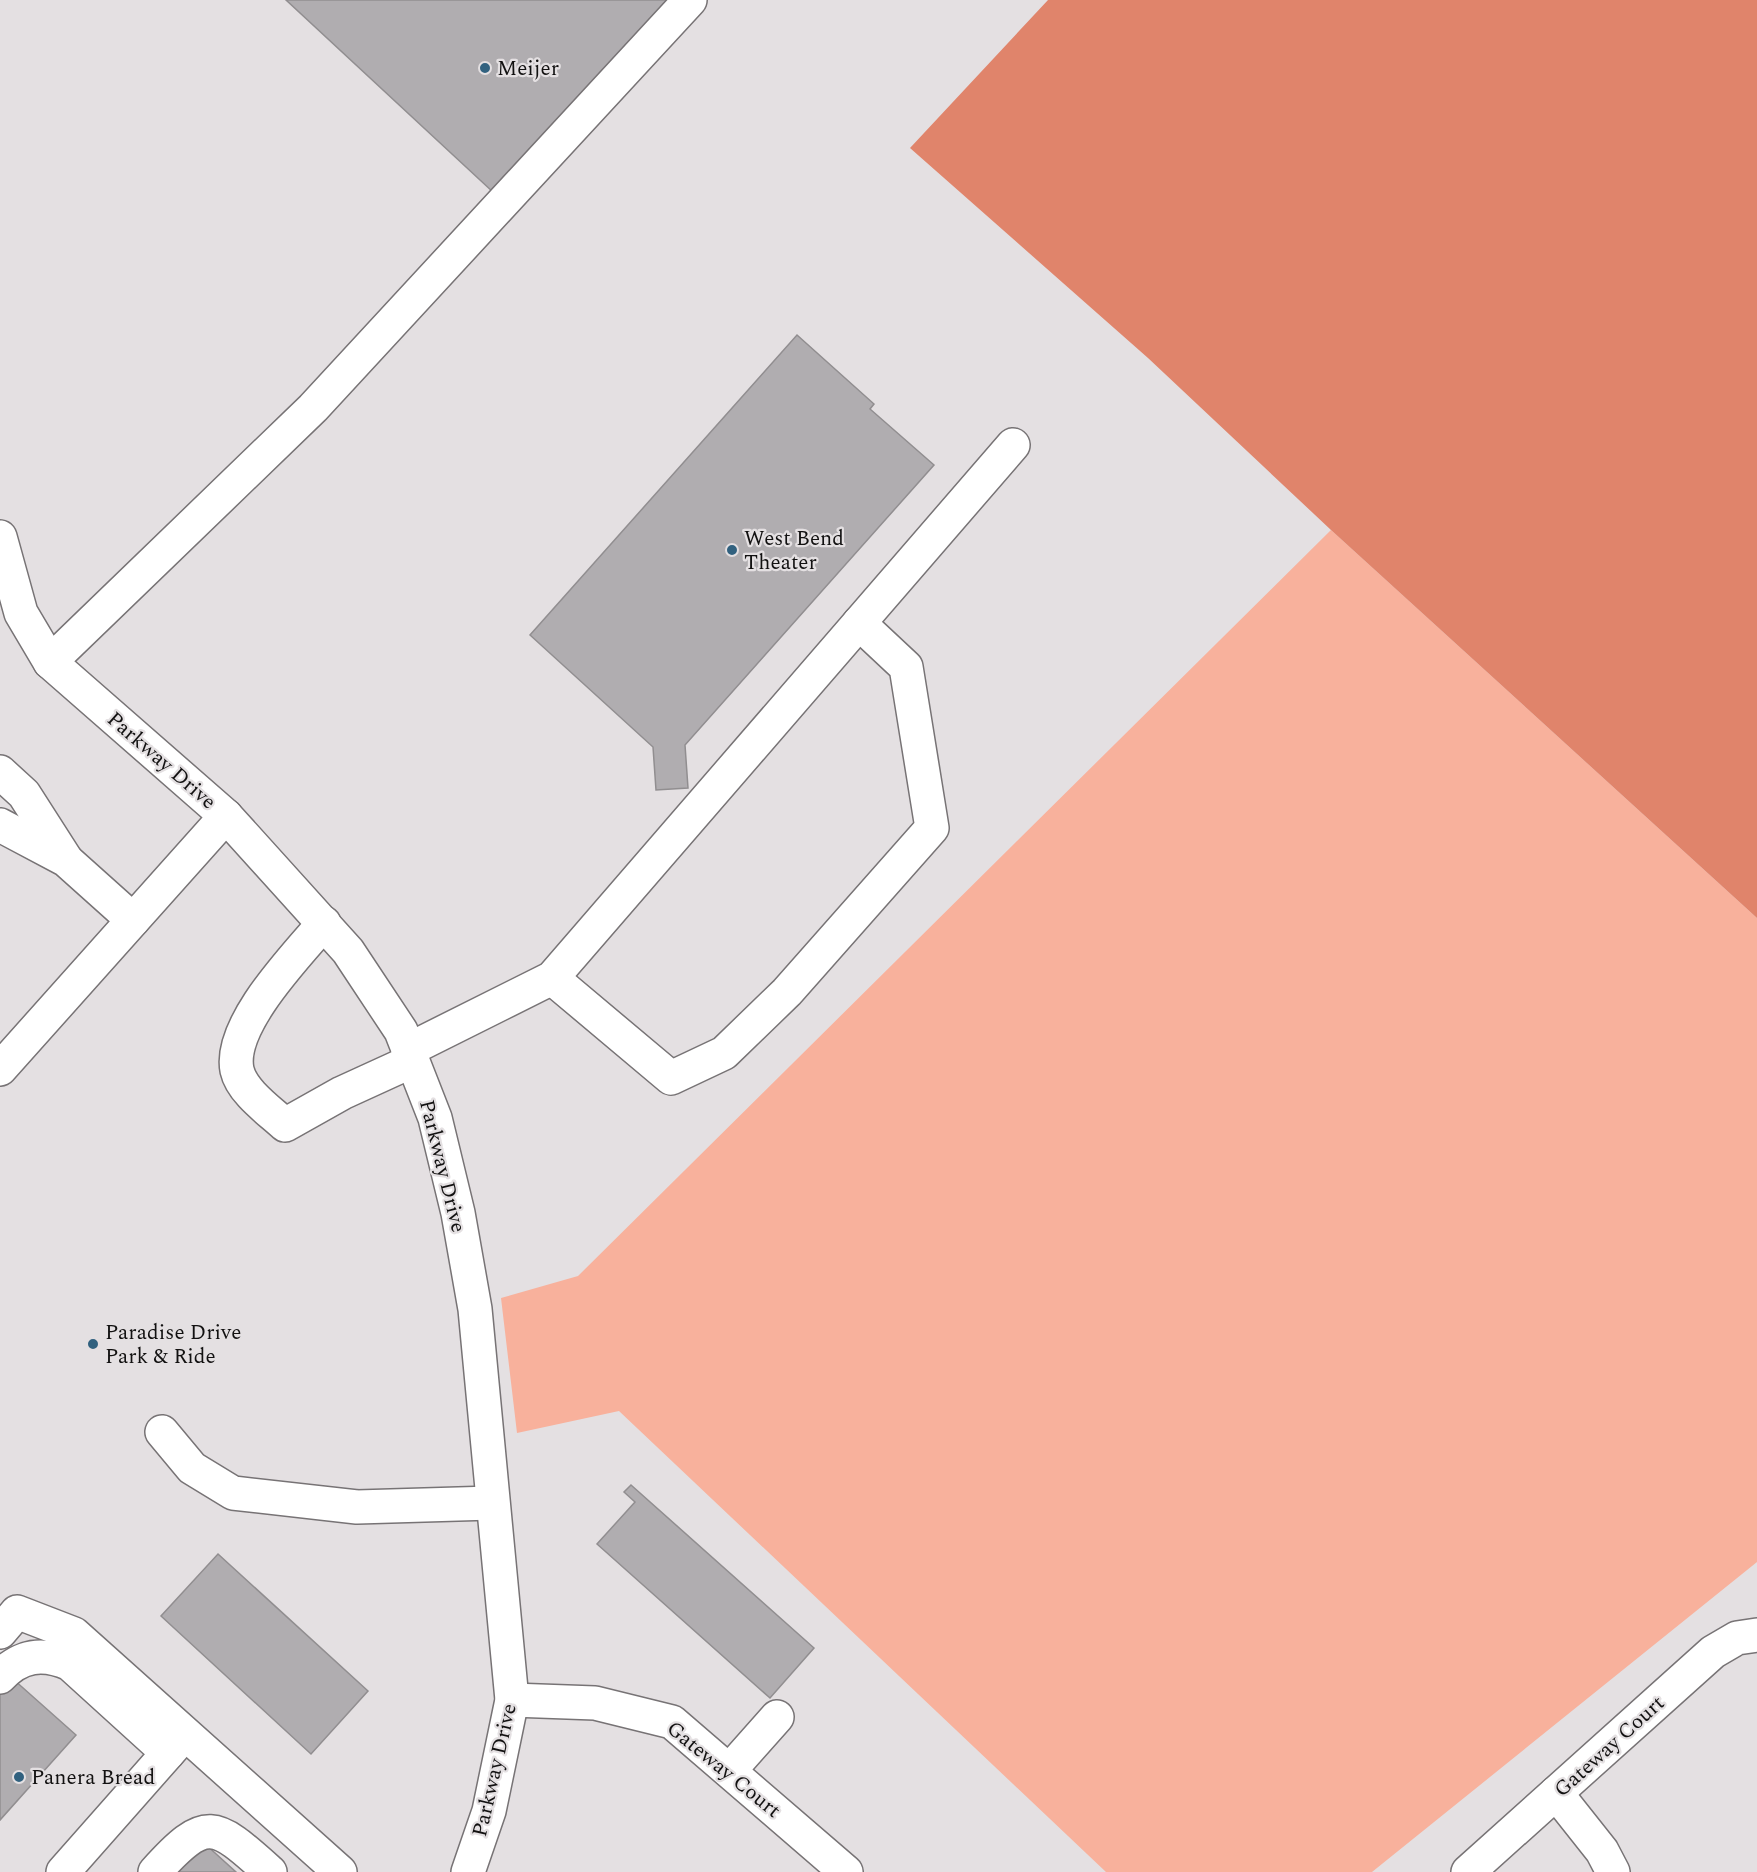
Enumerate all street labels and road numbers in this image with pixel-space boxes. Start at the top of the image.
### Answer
street label: Parkway Drive [100,704,223,817]
street label: Parkway Drive [410,1096,474,1236]
street label: Gateway Court [1547,1688,1672,1805]
street label: Parkway Drive [464,1700,526,1840]
street label: Gateway Court [659,1713,788,1826]

